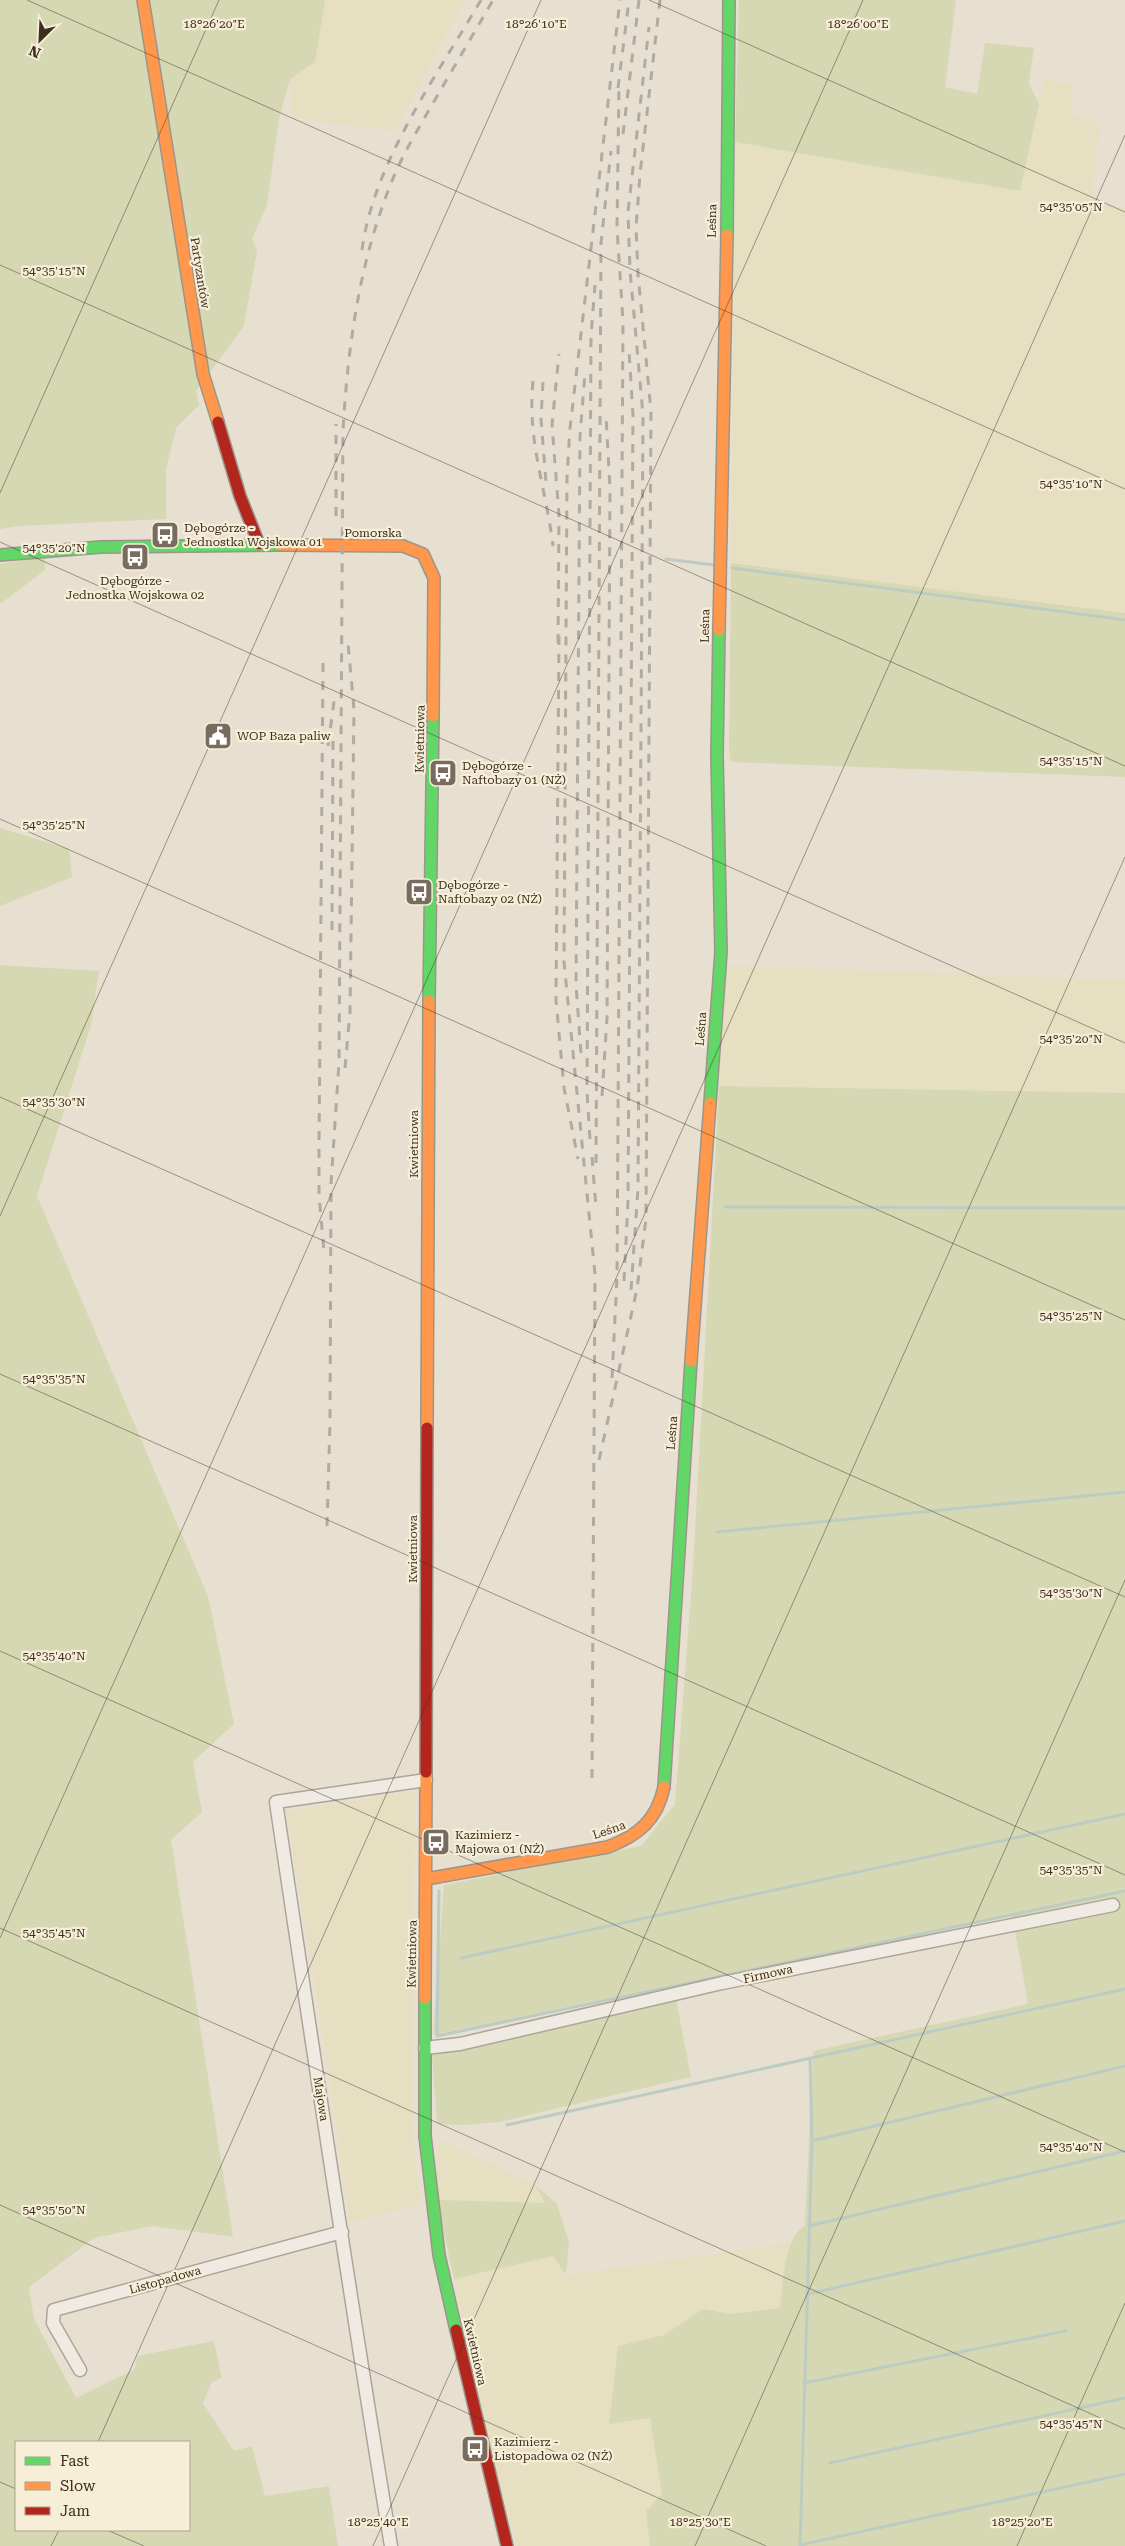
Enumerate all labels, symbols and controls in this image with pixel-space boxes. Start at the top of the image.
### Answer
north arrow [15,15,65,65]
text: 18°26'20"E [183,17,245,31]
text: 18°26'10"E [505,17,567,31]
text: 18°26'00"E [827,17,889,31]
text: N [26,42,43,61]
text: 54°35'05"N [1039,200,1103,214]
street label: Leśna [705,203,719,238]
street label: Partyzantów [187,236,213,310]
text: 54°35'15"N [22,264,86,278]
text: 54°35'10"N [1039,477,1103,491]
bus stop icon: Dębogórze - Jednostka Wojskowa 01 [150,520,180,550]
place label: Dębogórze - Jednostka Wojskowa 01 [184,521,323,549]
street label: Pomorska [344,526,402,540]
text: 54°35'20"N [22,541,86,555]
bus stop icon: Dębogórze - Jednostka Wojskowa 02 [120,542,150,572]
place label: Dębogórze - Jednostka Wojskowa 02 [66,574,204,602]
street label: Leśna [698,608,712,643]
street label: Kwietniowa [412,704,428,773]
public building icon: WOP Baza paliw [203,721,233,751]
place label: WOP Baza paliw [237,729,331,743]
text: 54°35'15"N [1039,754,1103,768]
bus stop icon: Dębogórze - Naftobazy 01 (NŻ) [428,758,458,788]
place label: Dębogórze - Naftobazy 01 (NŻ) [462,759,566,787]
text: 54°35'25"N [22,818,86,832]
bus stop icon: Dębogórze - Naftobazy 02 (NŻ) [404,877,434,907]
place label: Dębogórze - Naftobazy 02 (NŻ) [438,878,542,906]
street label: Leśna [693,1011,709,1046]
text: 54°35'20"N [1039,1032,1103,1046]
text: 54°35'30"N [22,1095,86,1109]
street label: Kwietniowa [407,1110,421,1178]
text: 54°35'25"N [1039,1309,1103,1323]
text: 54°35'35"N [22,1372,86,1386]
street label: Leśna [664,1415,680,1450]
street label: Kwietniowa [406,1515,420,1583]
text: 54°35'30"N [1039,1586,1103,1600]
text: 54°35'40"N [22,1649,86,1663]
street label: Leśna [591,1818,628,1842]
bus stop icon: Kazimierz - Majowa 01 (NŻ) [421,1827,451,1857]
place label: Kazimierz - Majowa 01 (NŻ) [455,1828,544,1856]
text: 54°35'35"N [1039,1863,1103,1877]
street label: Kwietniowa [404,1919,420,1988]
text: 54°35'45"N [22,1926,86,1940]
street label: Firmowa [742,1962,795,1986]
street label: Majowa [311,2076,331,2123]
text: 54°35'40"N [1039,2140,1103,2154]
text: 54°35'50"N [22,2203,86,2217]
street label: Listopadowa [128,2263,203,2297]
street label: Kwietniowa [461,2317,490,2387]
text: 54°35'45"N [1039,2417,1103,2431]
bus stop icon: Kazimierz - Listopadowa 02 (NŻ) [460,2434,490,2464]
place label: Kazimierz - Listopadowa 02 (NŻ) [494,2435,612,2463]
legend [15,2441,190,2531]
text: Fast [60,2452,90,2470]
text: Slow [60,2477,96,2495]
text: Jam [60,2502,90,2520]
text: 18°25'40"E [347,2515,409,2529]
text: 18°25'30"E [669,2515,731,2529]
text: 18°25'20"E [991,2515,1053,2529]

